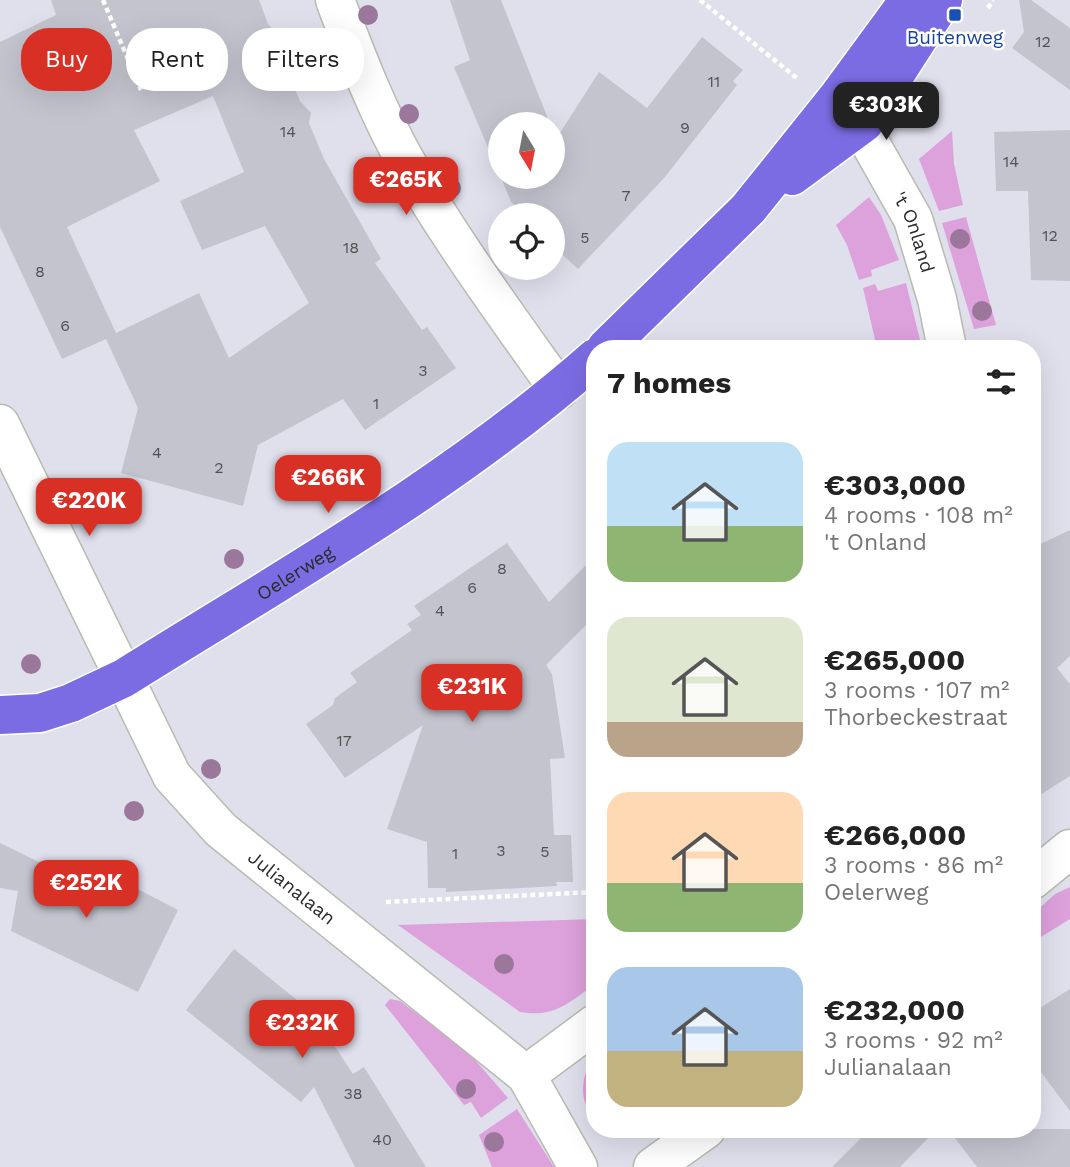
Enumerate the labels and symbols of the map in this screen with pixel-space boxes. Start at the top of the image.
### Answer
marker: Buitenweg [947,7,963,23]
place label: Buitenweg [907,26,1004,49]
house number: 12 [1035,32,1051,51]
house number: 11 [708,72,720,91]
pin: €303K [837,82,935,142]
north arrow [488,112,565,189]
house number: 9 [680,118,690,137]
house number: 14 [280,122,296,141]
house number: 14 [1003,152,1019,171]
pin: €265K [357,158,455,217]
house number: 7 [622,186,631,205]
street label: 't Onland [888,188,939,275]
house number: 12 [1042,226,1058,245]
house number: 5 [580,228,590,247]
house number: 18 [343,238,359,257]
house number: 8 [35,262,45,281]
house number: 6 [60,316,70,335]
house number: 3 [418,361,428,380]
house number: 1 [373,394,379,413]
house number: 4 [152,443,162,462]
pin: €266K [279,456,377,515]
house number: 2 [214,458,224,477]
pin: €220K [40,478,138,538]
street label: Oelerweg [252,540,339,606]
house number: 8 [497,559,507,578]
house number: 6 [467,578,477,597]
house number: 4 [435,601,445,620]
pin: €231K [423,664,521,724]
house number: 17 [336,731,352,750]
house number: 3 [496,841,506,860]
house number: 5 [540,842,550,861]
house number: 1 [452,844,458,863]
street label: Julianalaan [243,846,340,930]
pin: €252K [37,860,135,920]
pin: €232K [253,1000,351,1060]
house number: 38 [343,1084,363,1103]
house number: 40 [372,1130,392,1149]

